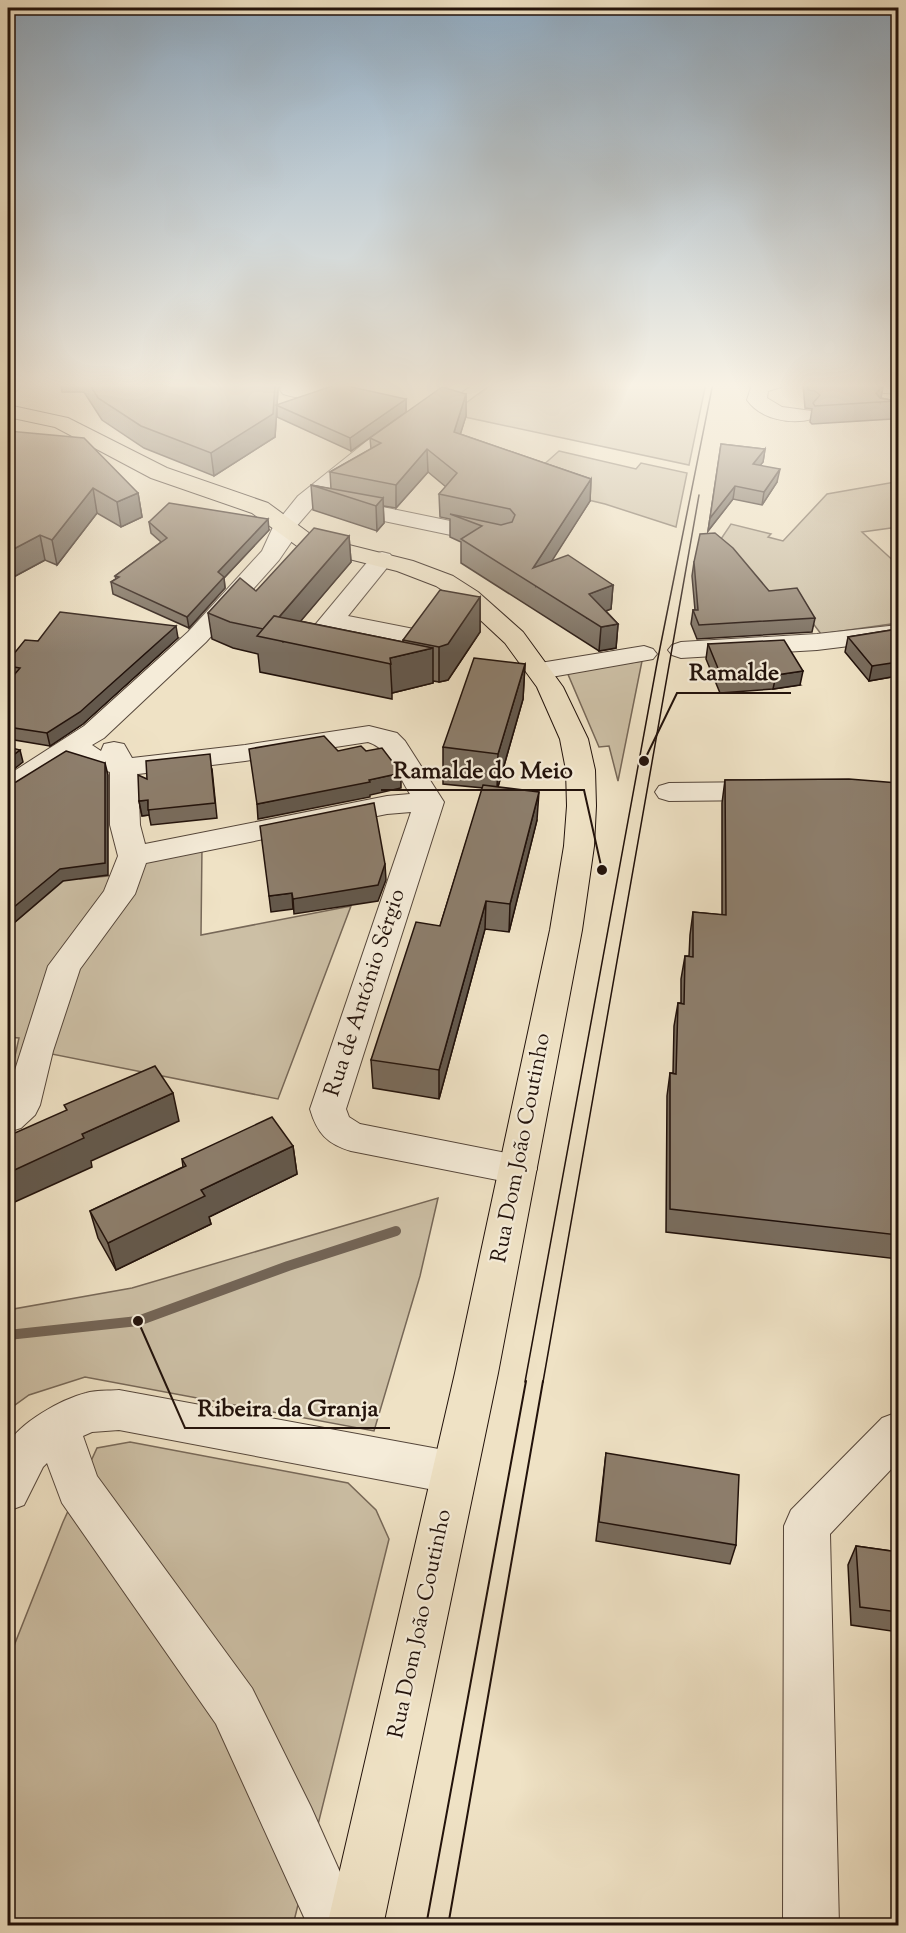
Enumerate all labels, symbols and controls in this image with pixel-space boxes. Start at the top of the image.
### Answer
callout: Ramalde [677,651,791,693]
text: Ramalde [689,657,779,691]
callout: Ramalde do Meio [381,748,584,790]
text: Ramalde do Meio [393,755,573,789]
street label: Rua de António Sérgio [317,885,415,1101]
street label: Rua Dom João Coutinho [484,1030,560,1266]
callout: Ribeira da Granja [185,1386,390,1428]
text: Ribeira da Granja [198,1393,379,1427]
street label: Rua Dom João Coutinho [381,1507,461,1741]

